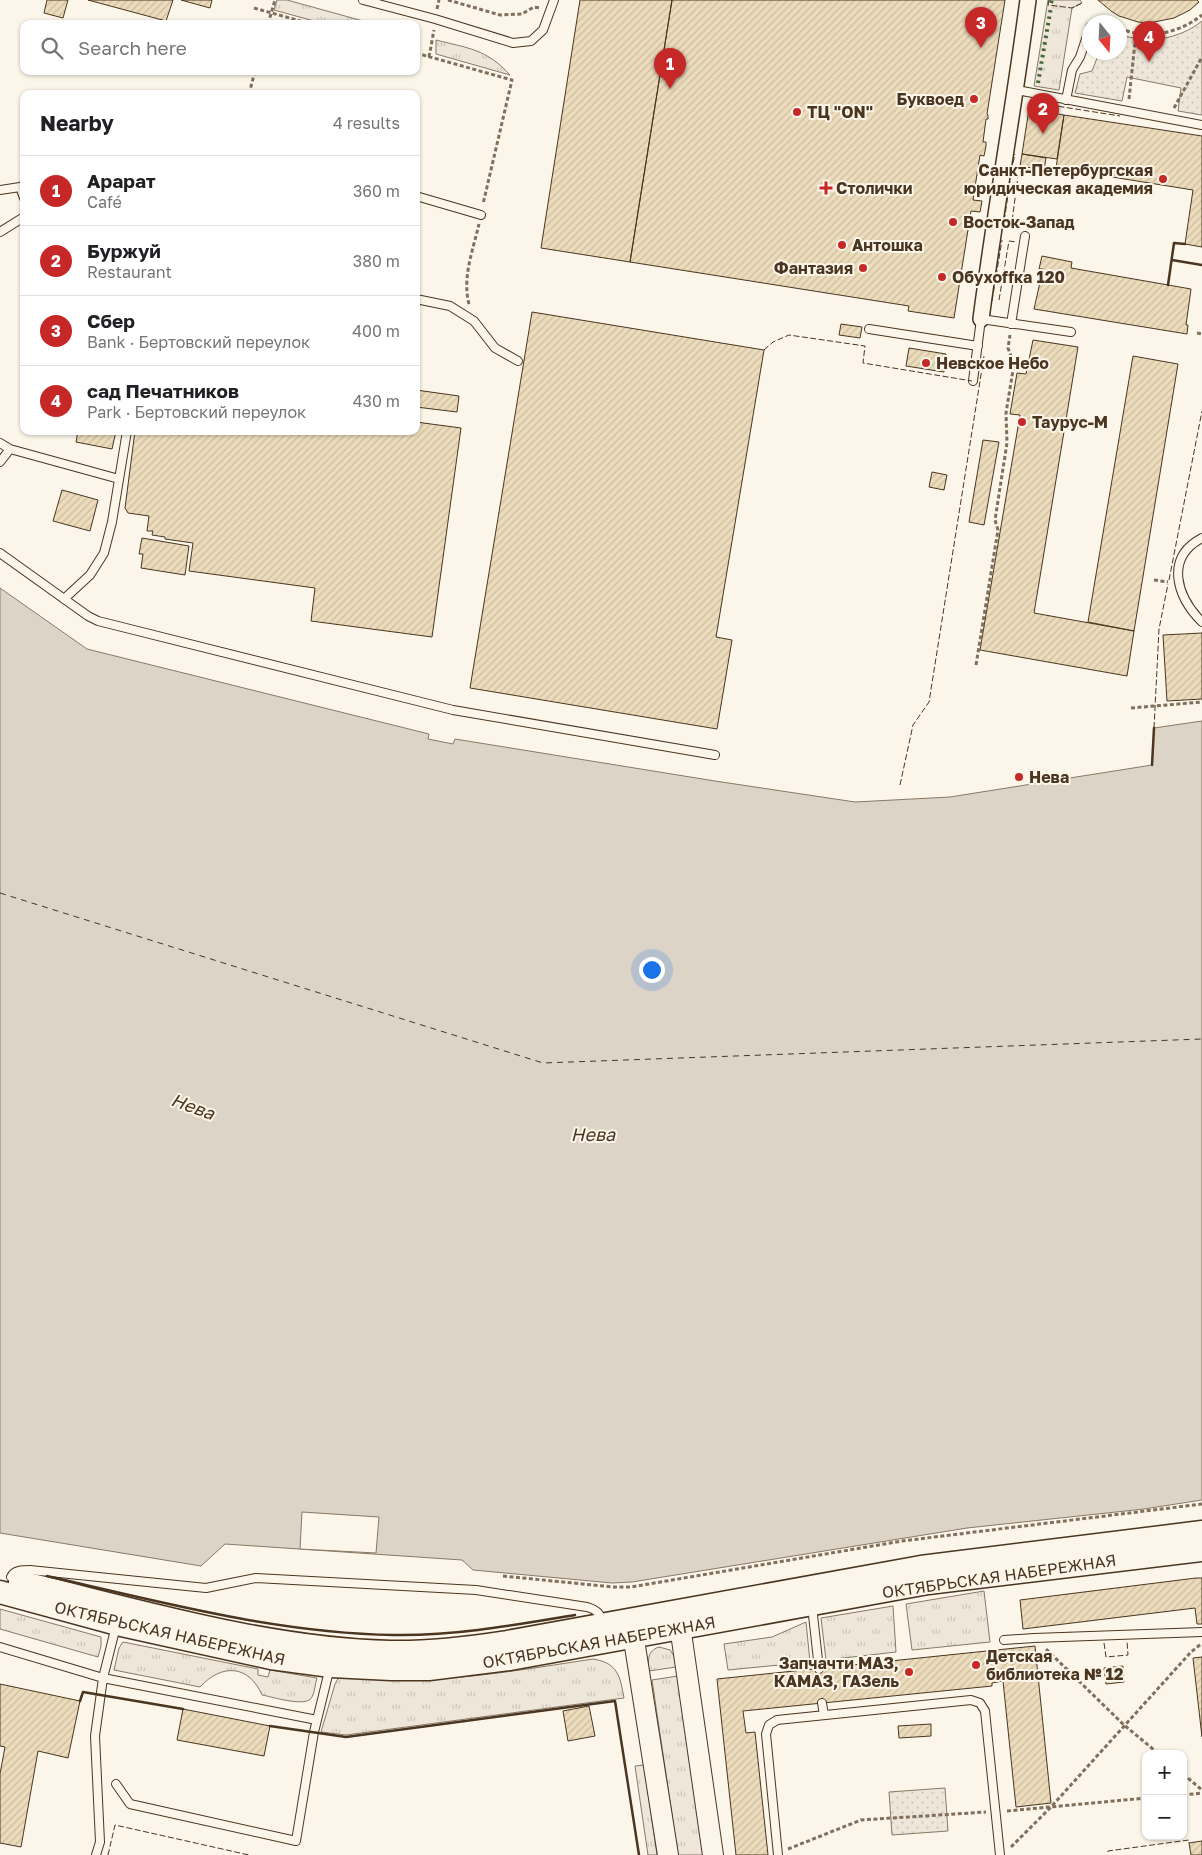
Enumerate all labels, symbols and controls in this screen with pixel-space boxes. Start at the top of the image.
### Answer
pin: 3 [965,7,997,48]
north arrow [1082,15,1127,60]
search box [20,20,420,75]
pin: 4 [1133,21,1165,62]
icon: search [38,34,66,62]
text: Search here [78,36,187,59]
pin: 1 [654,48,686,89]
place label: Буквоед [896,89,964,109]
marker: Буквоед [968,93,980,105]
pin: 2 [1027,93,1059,134]
place label: ТЦ "ON" [807,102,873,122]
marker: ТЦ "ON" [791,106,803,118]
text: Nearby [40,110,114,136]
text: 4 results [333,113,400,133]
place label: Санкт-Петербургская юридическая академия [964,160,1153,198]
text: Арарат [87,169,156,192]
marker: Санкт-Петербургская юридическая академия [1157,173,1169,185]
place label: Столички [836,178,913,198]
text: 1 [52,181,60,201]
text: 360 m [353,181,400,201]
marker: Столички [820,182,832,194]
text: Café [87,192,122,212]
place label: Восток-Запад [963,212,1075,232]
marker: Восток-Запад [947,216,959,228]
place label: Антошка [852,235,923,255]
text: Буржуй [87,239,161,262]
marker: Антошка [836,239,848,251]
text: 2 [51,251,61,271]
text: 380 m [353,251,400,271]
place label: Фантазия [774,258,853,278]
text: Restaurant [87,262,172,282]
marker: Фантазия [857,262,869,274]
place label: Обухоffка 120 [952,267,1065,287]
marker: Обухоffка 120 [936,271,948,283]
text: Сбер [87,309,135,332]
text: 3 [51,321,61,341]
text: 400 m [352,321,400,341]
text: Bank · Бертовский переулок [87,332,310,352]
place label: Невское Небо [936,353,1049,373]
marker: Невское Небо [920,357,932,369]
text: сад Печатников [87,379,239,402]
text: 4 [51,391,61,411]
text: 430 m [353,391,400,411]
text: Park · Бертовский переулок [87,402,306,422]
place label: Таурус-М [1032,412,1108,432]
marker: Таурус-М [1016,416,1028,428]
place label: Нева [1029,767,1069,787]
marker: Нева [1013,771,1025,783]
your location [639,957,665,983]
water label: Нева [168,1088,218,1124]
water label: Нева [571,1123,616,1145]
street label: ОКТЯБРЬСКАЯ НАБЕРЕЖНАЯ [881,1550,1117,1602]
street label: ОКТЯБРЬСКАЯ НАБЕРЕЖНАЯ [53,1597,287,1669]
street label: ОКТЯБРЬСКАЯ НАБЕРЕЖНАЯ [481,1612,717,1672]
place label: Детская библиотека № 12 [986,1646,1124,1684]
place label: Запчачти МАЗ, КАМАЗ, ГАЗель [774,1653,899,1691]
marker: Детская библиотека № 12 [970,1659,982,1671]
marker: Запчачти МАЗ, КАМАЗ, ГАЗель [903,1666,915,1678]
map controls [1142,1750,1187,1840]
button: + [1142,1750,1187,1795]
button: − [1142,1795,1187,1840]

